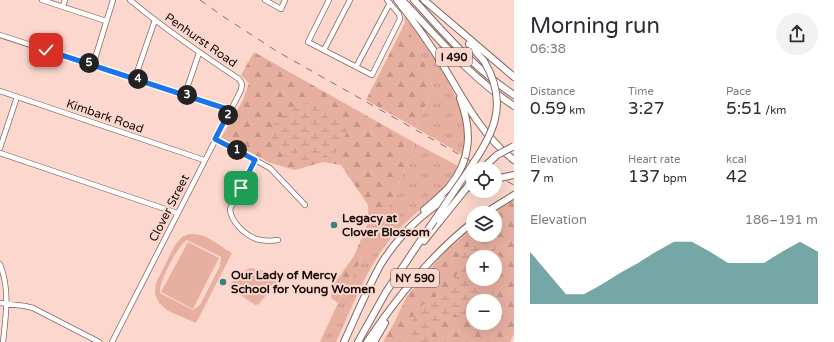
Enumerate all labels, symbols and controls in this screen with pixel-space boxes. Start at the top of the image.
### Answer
street label: Penhurst Road [162,10,240,70]
text: Morning run [530,13,660,39]
button: share [776,13,818,55]
pin [29,33,63,67]
icon: check [35,39,57,61]
text: 06:38 [530,41,566,57]
road number: I 490 [436,48,472,66]
pin: 5 [79,53,99,73]
text: 5 [86,56,92,69]
pin: 4 [128,69,148,89]
text: 4 [135,72,141,85]
pin: 3 [177,85,197,105]
text: Distance [530,85,575,98]
text: Time [628,85,654,98]
text: Pace [726,85,751,98]
text: 3 [184,88,190,101]
street label: Kimbark Road [65,96,145,136]
text: 0.59 [530,98,566,119]
text: 3:27 [628,98,664,119]
text: 5:51 [726,98,762,119]
text: km [566,104,585,117]
text: /km [762,104,786,117]
pin: 2 [218,105,238,125]
text: 2 [225,108,231,121]
pin: 1 [227,140,247,160]
text: 1 [234,143,240,156]
text: Elevation [530,153,578,166]
text: Heart rate [628,153,680,166]
text: kcal [726,153,747,166]
map controls [466,162,502,330]
button: locate [466,162,502,198]
text: 7 [530,166,541,187]
text: 137 [628,166,660,187]
text: 42 [726,166,747,187]
pin [224,171,258,205]
street label: Clover Street [146,172,192,244]
text: m [541,172,554,185]
text: bpm [660,172,687,185]
icon: arrive [230,177,252,199]
button: layers [466,206,502,242]
place label: Legacy at Clover Blossom [342,211,430,239]
text: Elevation [530,212,587,228]
text: 186–191 m [745,212,818,228]
marker: Legacy at Clover Blossom [329,220,339,230]
button: + [466,250,502,286]
place label: Our Lady of Mercy School for Young Women [231,268,375,297]
road number: NY 590 [391,269,439,287]
marker: Our Lady of Mercy School for Young Women [218,277,228,287]
button: − [466,294,502,330]

